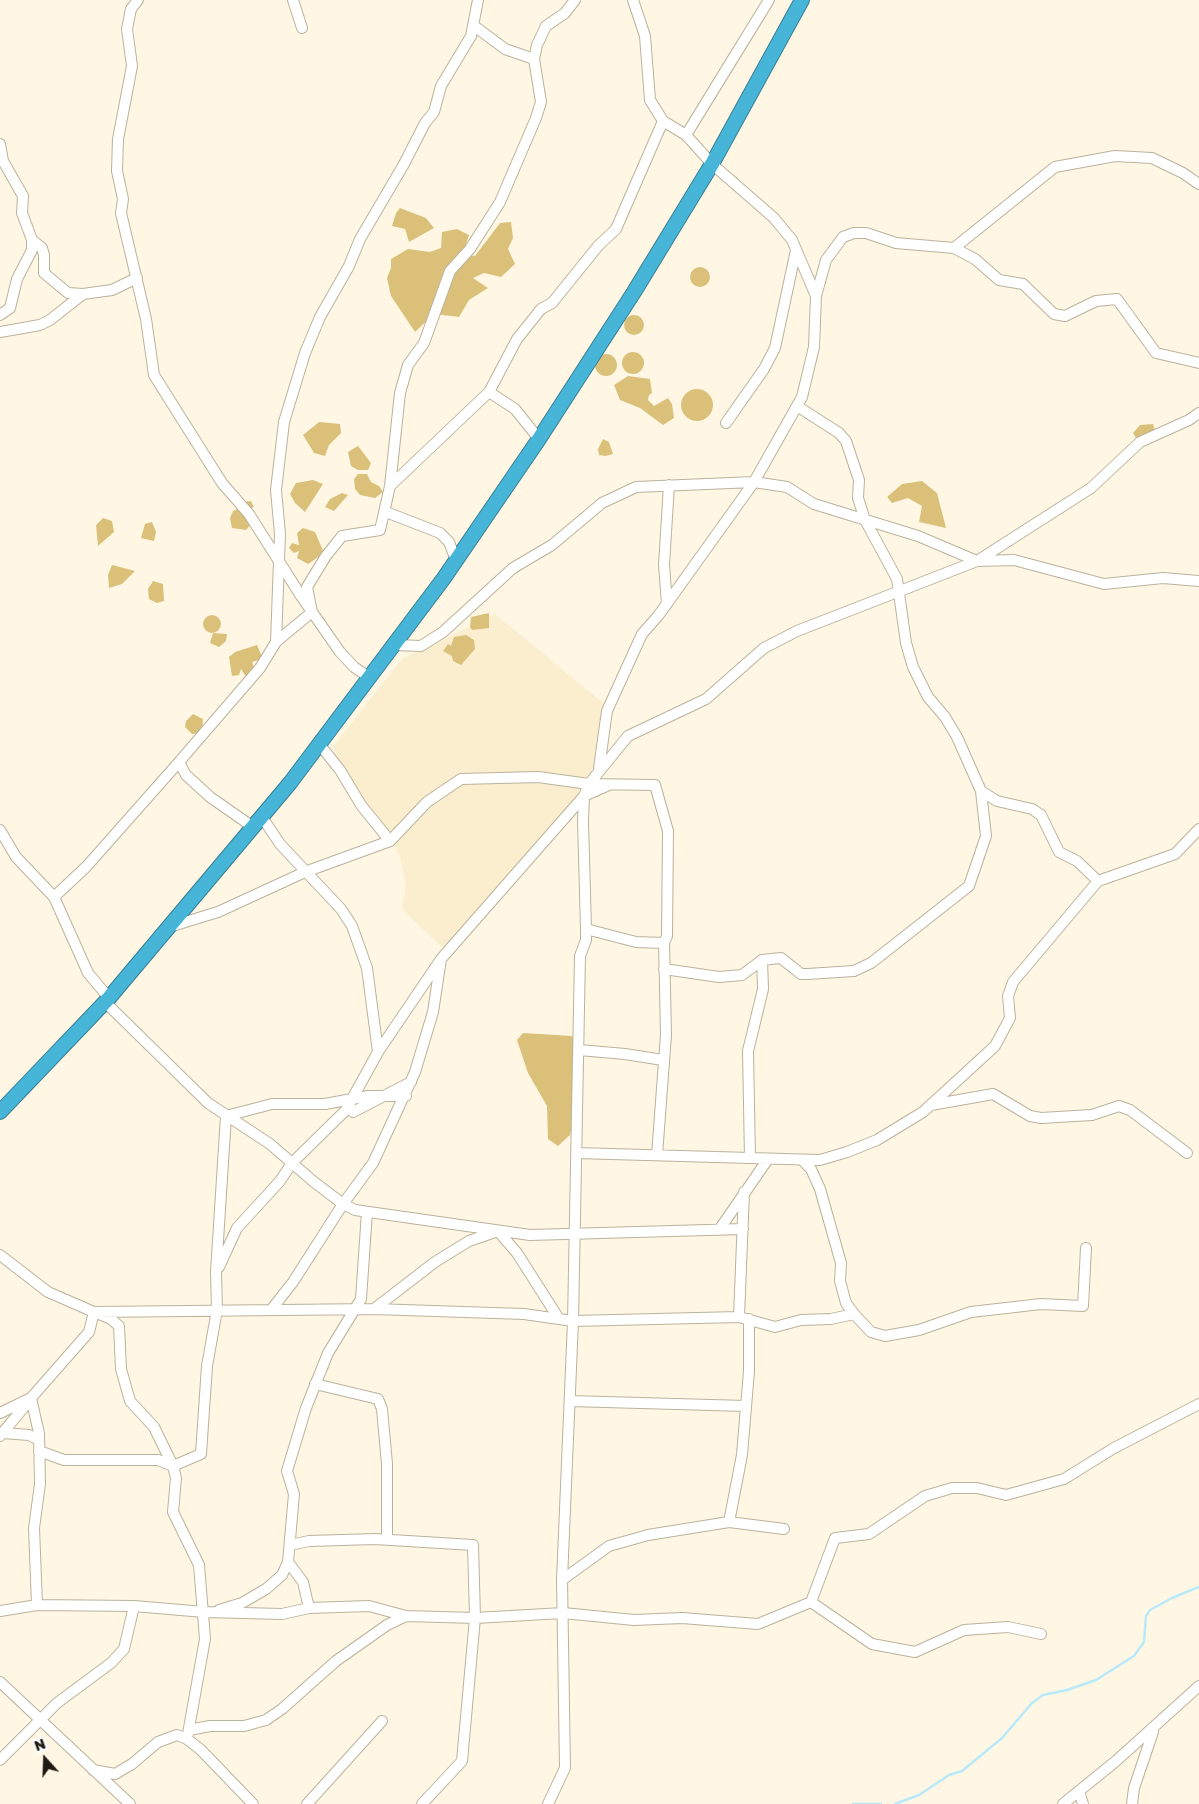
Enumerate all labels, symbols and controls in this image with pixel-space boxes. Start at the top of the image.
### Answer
north arrow [20,1734,70,1784]
text: N [32,1735,48,1754]

